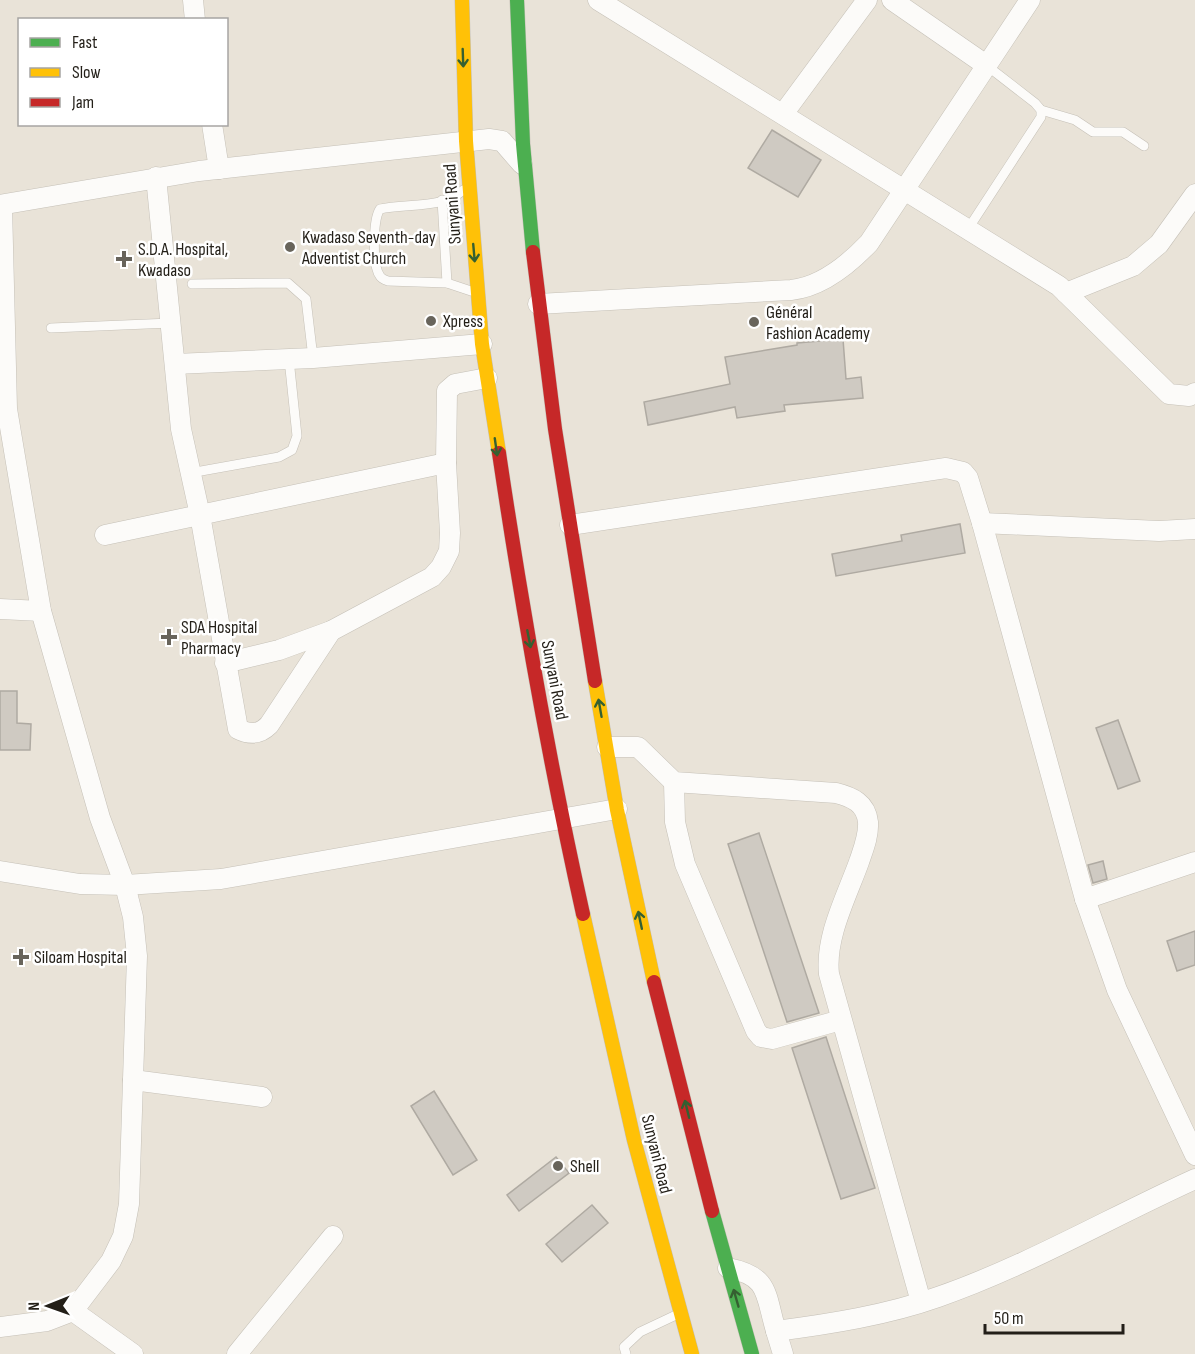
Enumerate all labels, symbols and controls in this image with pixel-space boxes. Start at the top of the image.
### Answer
legend [18,18,228,126]
text: Fast [72,32,98,53]
one-way arrow [458,48,469,68]
text: Slow [72,62,101,83]
text: Jam [71,92,94,113]
street label: Sunyani Road [439,163,466,245]
place label: Kwadaso Seventh-day Adventist Church [301,227,436,269]
place label: S.D.A. Hospital, Kwadaso [138,239,228,281]
marker: Kwadaso Seventh-day Adventist Church [283,240,297,254]
one-way arrow [469,243,480,263]
marker: S.D.A. Hospital, Kwadaso [115,250,133,268]
place label: Général Fashion Academy [766,302,870,344]
place label: Xpress [442,311,483,332]
marker: Xpress [424,314,438,328]
marker: Général Fashion Academy [747,315,761,329]
one-way arrow [491,436,502,456]
place label: SDA Hospital Pharmacy [181,617,257,659]
one-way arrow [524,629,535,648]
marker: SDA Hospital Pharmacy [162,630,176,644]
street label: Sunyani Road [537,639,572,722]
one-way arrow [594,698,605,718]
one-way arrow [634,910,645,930]
place label: Siloam Hospital [34,947,127,968]
marker: Siloam Hospital [12,948,30,966]
one-way arrow [680,1100,692,1119]
street label: Sunyani Road [637,1113,676,1196]
place label: Shell [570,1156,599,1177]
marker: Shell [551,1159,565,1173]
north arrow [18,1276,78,1336]
one-way arrow [730,1289,741,1308]
scale bar [985,1297,1123,1335]
text: N [25,1302,44,1311]
text: 50 m [994,1308,1024,1329]

